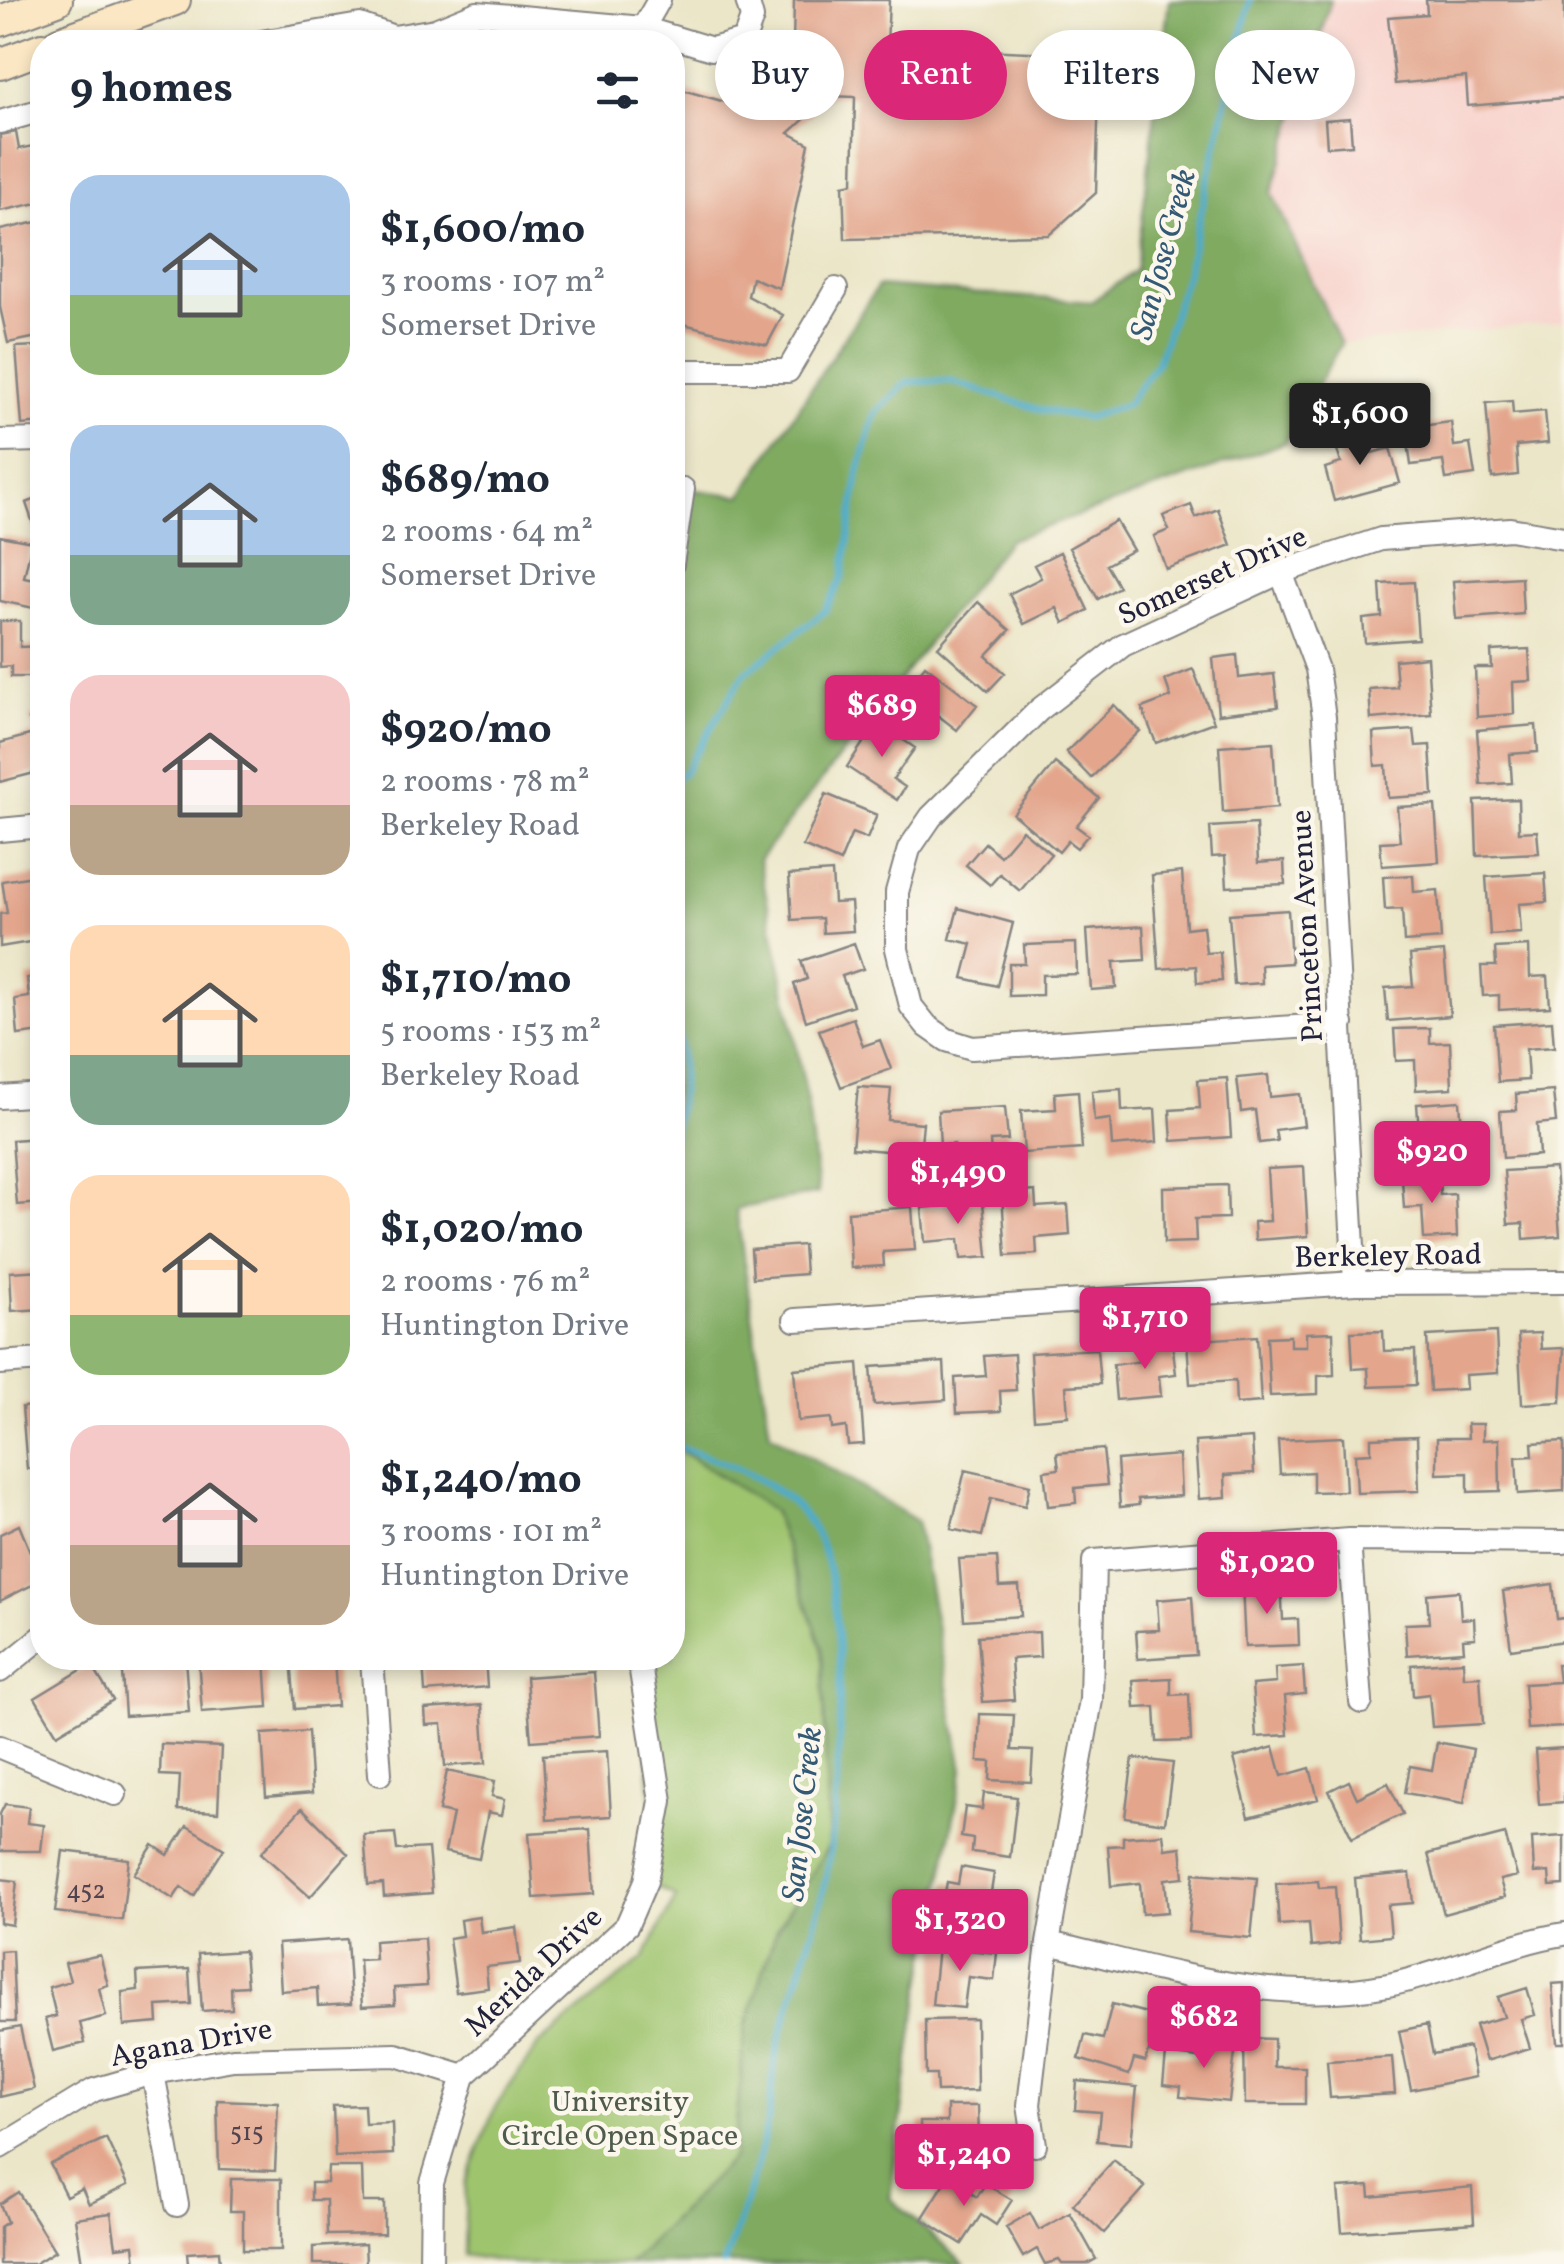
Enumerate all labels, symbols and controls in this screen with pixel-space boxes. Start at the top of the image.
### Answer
chip: Buy [715,30,844,120]
chip: Rent [864,30,1007,120]
chip: Filters [1027,30,1195,120]
chip: New [1215,30,1355,120]
text: 9 homes [70,61,233,120]
icon: filters [590,63,645,118]
water label: San Jose Creek [1121,164,1209,345]
text: $1,600/mo [380,202,585,261]
icon: home [150,215,270,335]
text: 3 rooms · 107 m² [380,261,605,305]
text: Somerset Drive [380,305,596,349]
pin: $1,600 [1279,383,1441,468]
text: $1,600 [1311,393,1409,437]
text: $689/mo [380,452,550,511]
icon: home [150,465,270,585]
text: 2 rooms · 64 m² [380,511,593,555]
street label: Somerset Drive [1112,516,1314,637]
text: Somerset Drive [380,555,596,599]
pin: $689 [823,675,941,760]
text: $689 [847,685,917,729]
text: $920/mo [380,702,552,761]
icon: home [150,715,270,835]
text: 2 rooms · 78 m² [380,761,590,805]
text: Berkeley Road [380,805,580,849]
street label: Princeton Avenue [1281,809,1335,1043]
text: $1,710/mo [380,952,572,1011]
icon: home [150,965,270,1085]
text: 5 rooms · 153 m² [380,1011,601,1055]
text: Berkeley Road [380,1055,580,1099]
pin: $920 [1373,1121,1491,1206]
text: $920 [1396,1131,1468,1175]
pin: $1,490 [877,1142,1039,1227]
text: $1,490 [910,1152,1006,1196]
text: $1,020/mo [380,1202,583,1261]
icon: home [150,1215,270,1335]
street label: Berkeley Road [1294,1234,1482,1280]
text: 2 rooms · 76 m² [380,1261,590,1305]
pin: $1,710 [1064,1287,1226,1372]
text: $1,710 [1102,1297,1188,1341]
text: Huntington Drive [380,1305,629,1349]
text: $1,240/mo [380,1452,582,1511]
icon: home [150,1465,270,1585]
text: 3 rooms · 101 m² [380,1511,602,1555]
pin: $1,020 [1186,1532,1348,1617]
text: $1,020 [1219,1542,1315,1586]
text: Huntington Drive [380,1555,629,1599]
water label: San Jose Creek [773,1725,835,1904]
house number: 452 [66,1874,106,1909]
pin: $1,320 [879,1889,1041,1974]
street label: Merida Drive [456,1898,612,2047]
text: $1,320 [914,1899,1006,1943]
pin: $682 [1145,1986,1263,2071]
text: $682 [1169,1996,1239,2040]
street label: Agana Drive [107,2009,276,2079]
park label: University Circle Open Space [502,2082,738,2158]
house number: 515 [230,2116,264,2151]
pin: $1,240 [883,2124,1045,2209]
text: $1,240 [917,2134,1011,2178]

